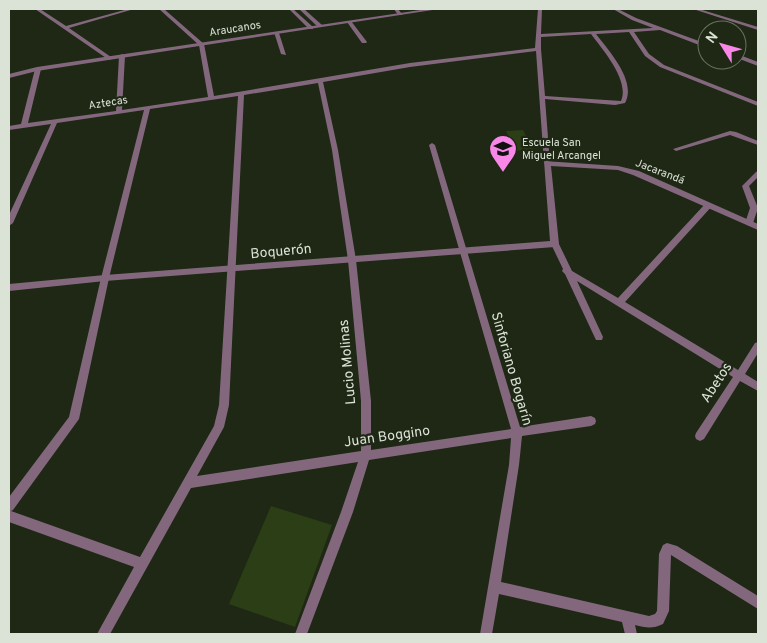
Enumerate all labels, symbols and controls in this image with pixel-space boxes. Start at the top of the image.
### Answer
street label: Araucanos [208,18,262,40]
north arrow [697,20,747,70]
text: N [703,29,723,47]
street label: Aztecas [87,93,129,113]
school or university icon: Escuela San Miguel Arcangel [488,134,518,173]
place label: Escuela San Miguel Arcangel [522,136,601,163]
street label: Jacarandá [633,156,687,188]
street label: Boquerón [250,241,312,263]
street label: Sinforiano Bogarín [487,310,535,428]
street label: Lucio Molinas [336,319,360,405]
street label: Abetos [698,360,736,406]
street label: Juan Boggino [343,423,431,451]

